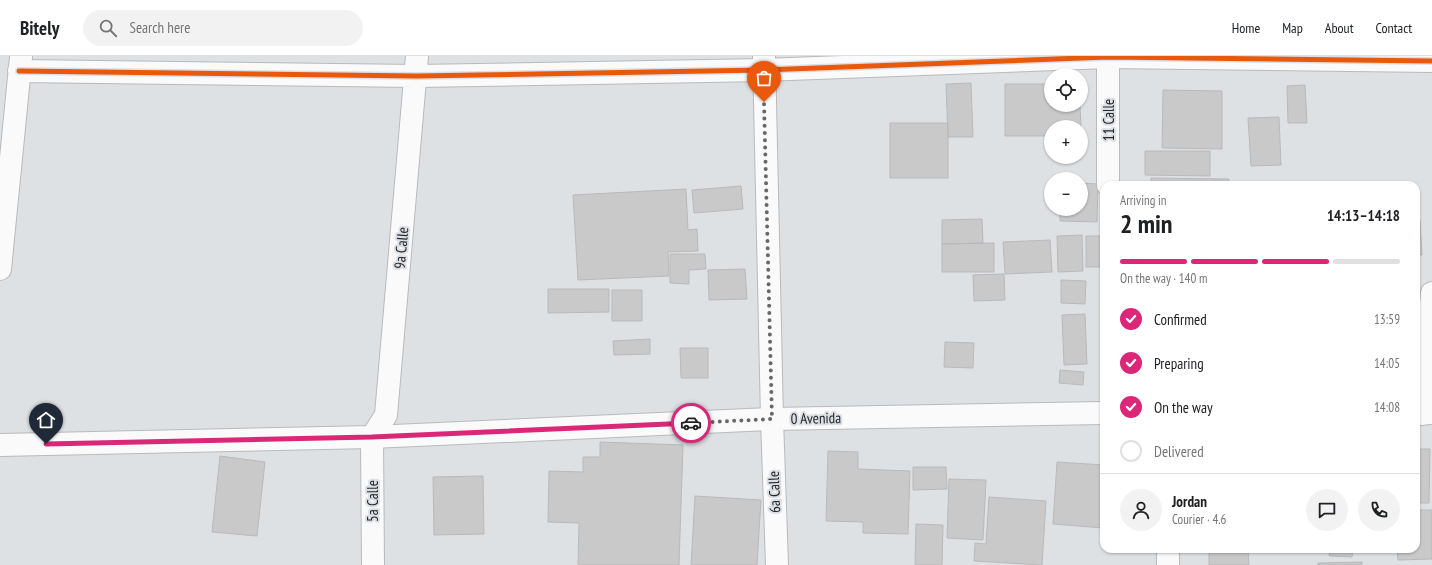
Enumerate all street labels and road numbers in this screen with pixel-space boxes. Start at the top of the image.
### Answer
street label: 11 Calle [1099,99,1118,141]
street label: 9a Calle [390,226,412,270]
street label: 0 Avenida [791,408,841,428]
street label: 6a Calle [764,471,784,513]
street label: 5a Calle [363,480,382,522]

